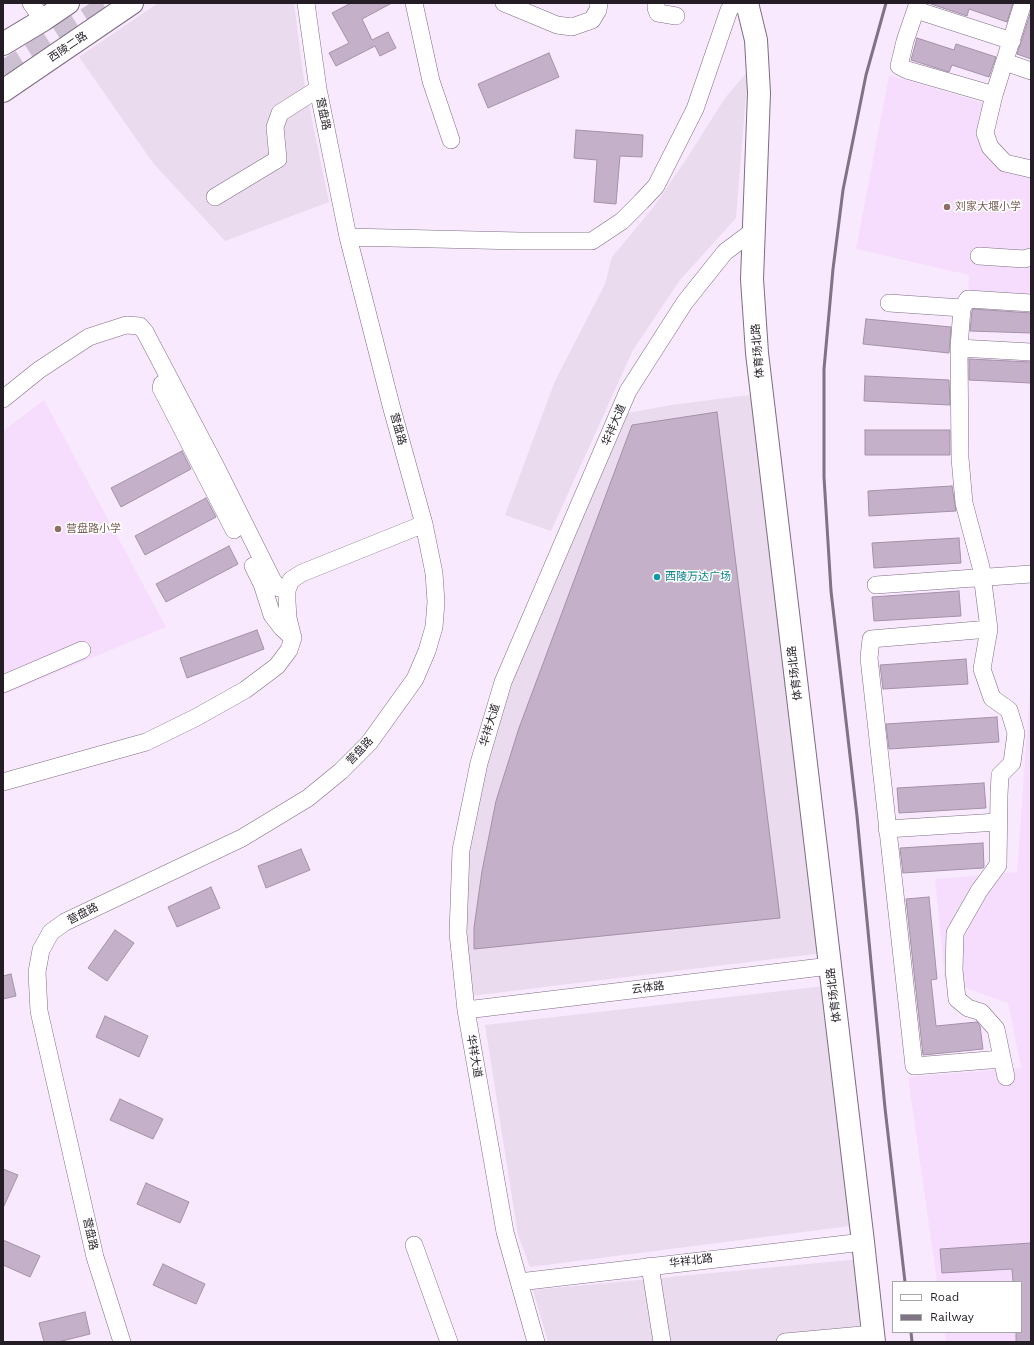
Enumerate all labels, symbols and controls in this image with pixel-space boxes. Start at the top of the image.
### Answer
street label: 西陵二路 [46,29,90,65]
street label: 营盘路 [313,96,333,132]
place label: 刘家大堰小学 [955,200,1021,214]
marker: 刘家大堰小学 [942,202,952,212]
street label: 体育场北路 [749,323,767,379]
street label: 华祥大道 [599,402,629,448]
street label: 营盘路 [387,411,409,447]
place label: 营盘路小学 [66,522,121,536]
marker: 营盘路小学 [53,524,63,534]
place label: 西陵万达广场 [665,570,731,584]
marker: 西陵万达广场 [652,572,662,582]
street label: 体育场北路 [785,645,805,701]
street label: 华祥大道 [477,702,503,748]
street label: 营盘路 [344,734,376,768]
street label: 营盘路 [65,901,101,927]
street label: 体育场北路 [824,967,844,1023]
street label: 云体路 [631,979,665,997]
street label: 华祥大道 [464,1033,484,1079]
street label: 营盘路 [80,1216,100,1252]
street label: 华祥北路 [668,1252,714,1270]
legend [892,1281,1022,1333]
text: Road [930,1290,959,1304]
text: Railway [930,1310,974,1324]

